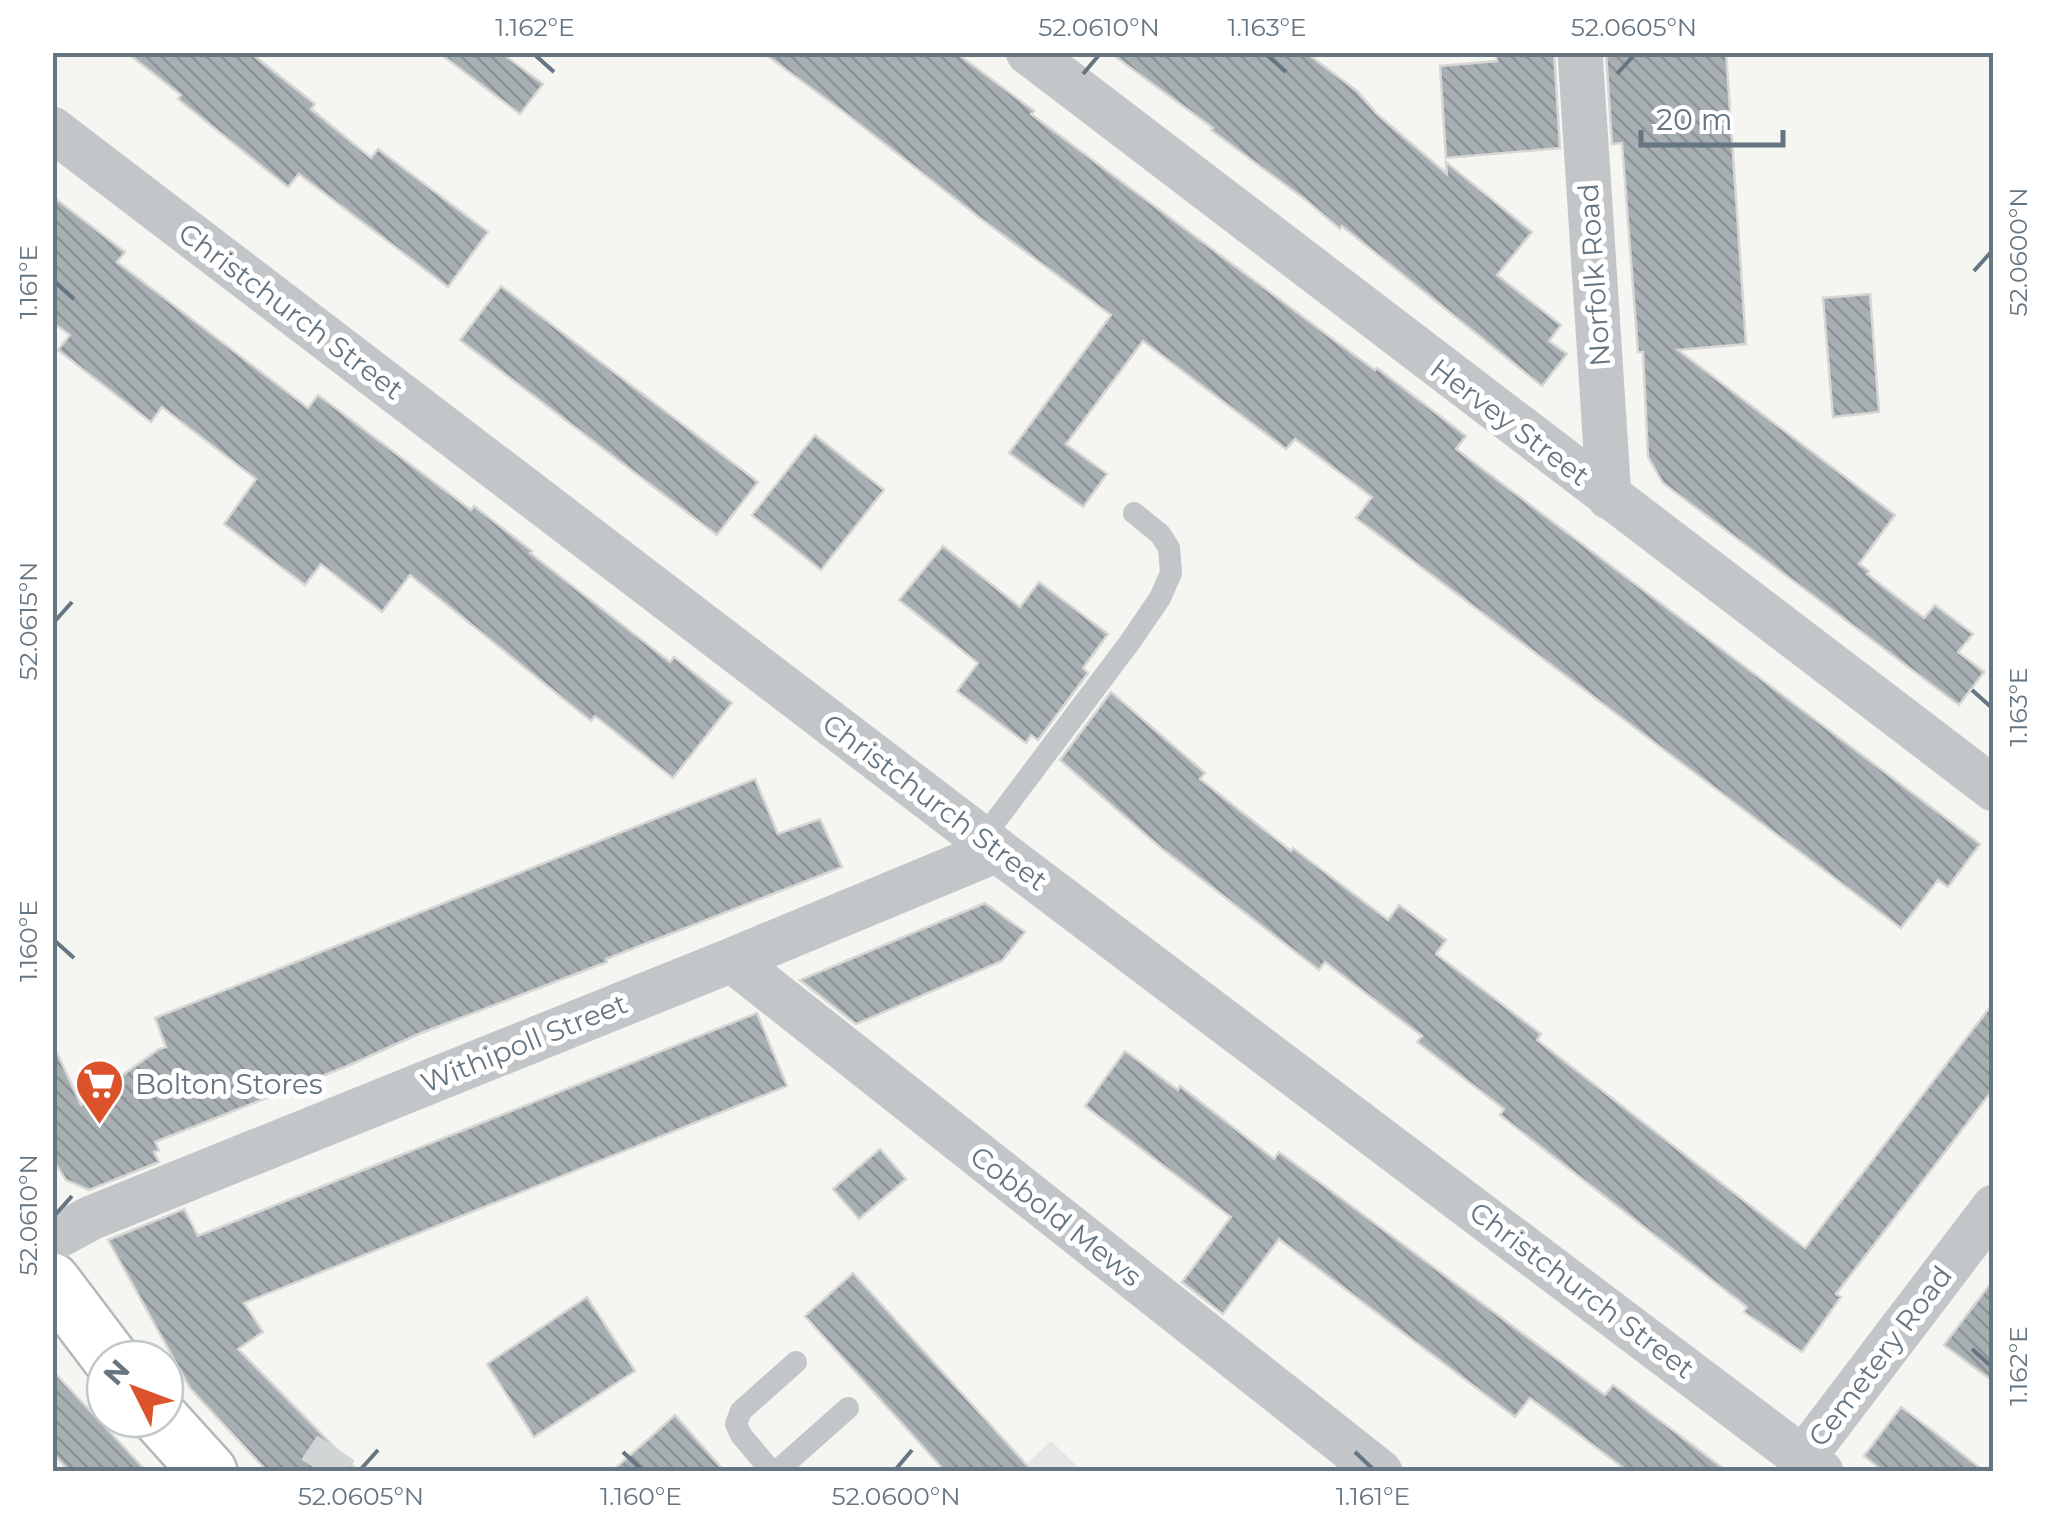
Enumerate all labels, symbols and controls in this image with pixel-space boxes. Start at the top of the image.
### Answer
text: 1.162°E [495,12,575,42]
text: 52.0610°N [1038,12,1160,42]
text: 1.163°E [1227,12,1307,42]
text: 52.0605°N [1571,12,1697,42]
scale bar [1641,85,1784,147]
text: 20 m [1656,101,1733,138]
street label: Norfolk Road [1571,182,1617,368]
text: 52.0600°N [2003,187,2033,317]
street label: Christchurch Street [172,215,410,407]
text: 1.161°E [13,245,43,319]
street label: Hervey Street [1424,351,1596,493]
text: 52.0615°N [13,562,43,680]
text: 1.163°E [2003,667,2033,747]
street label: Christchurch Street [816,706,1054,898]
text: 1.160°E [13,900,43,982]
street label: Withipoll Street [416,986,632,1100]
supermarket icon: Bolton Stores [74,1058,126,1126]
place label: Bolton Stores [135,1067,323,1101]
street label: Cobbold Mews [964,1139,1148,1293]
text: 52.0610°N [13,1154,43,1276]
street label: Christchurch Street [1463,1194,1701,1386]
street label: Cemetery Road [1801,1259,1959,1453]
text: 1.162°E [2003,1326,2033,1406]
north arrow [85,1339,185,1439]
text: N [96,1352,137,1392]
text: 52.0605°N [298,1481,424,1511]
text: 1.160°E [600,1481,682,1511]
text: 52.0600°N [831,1481,961,1511]
text: 1.161°E [1336,1481,1410,1511]

